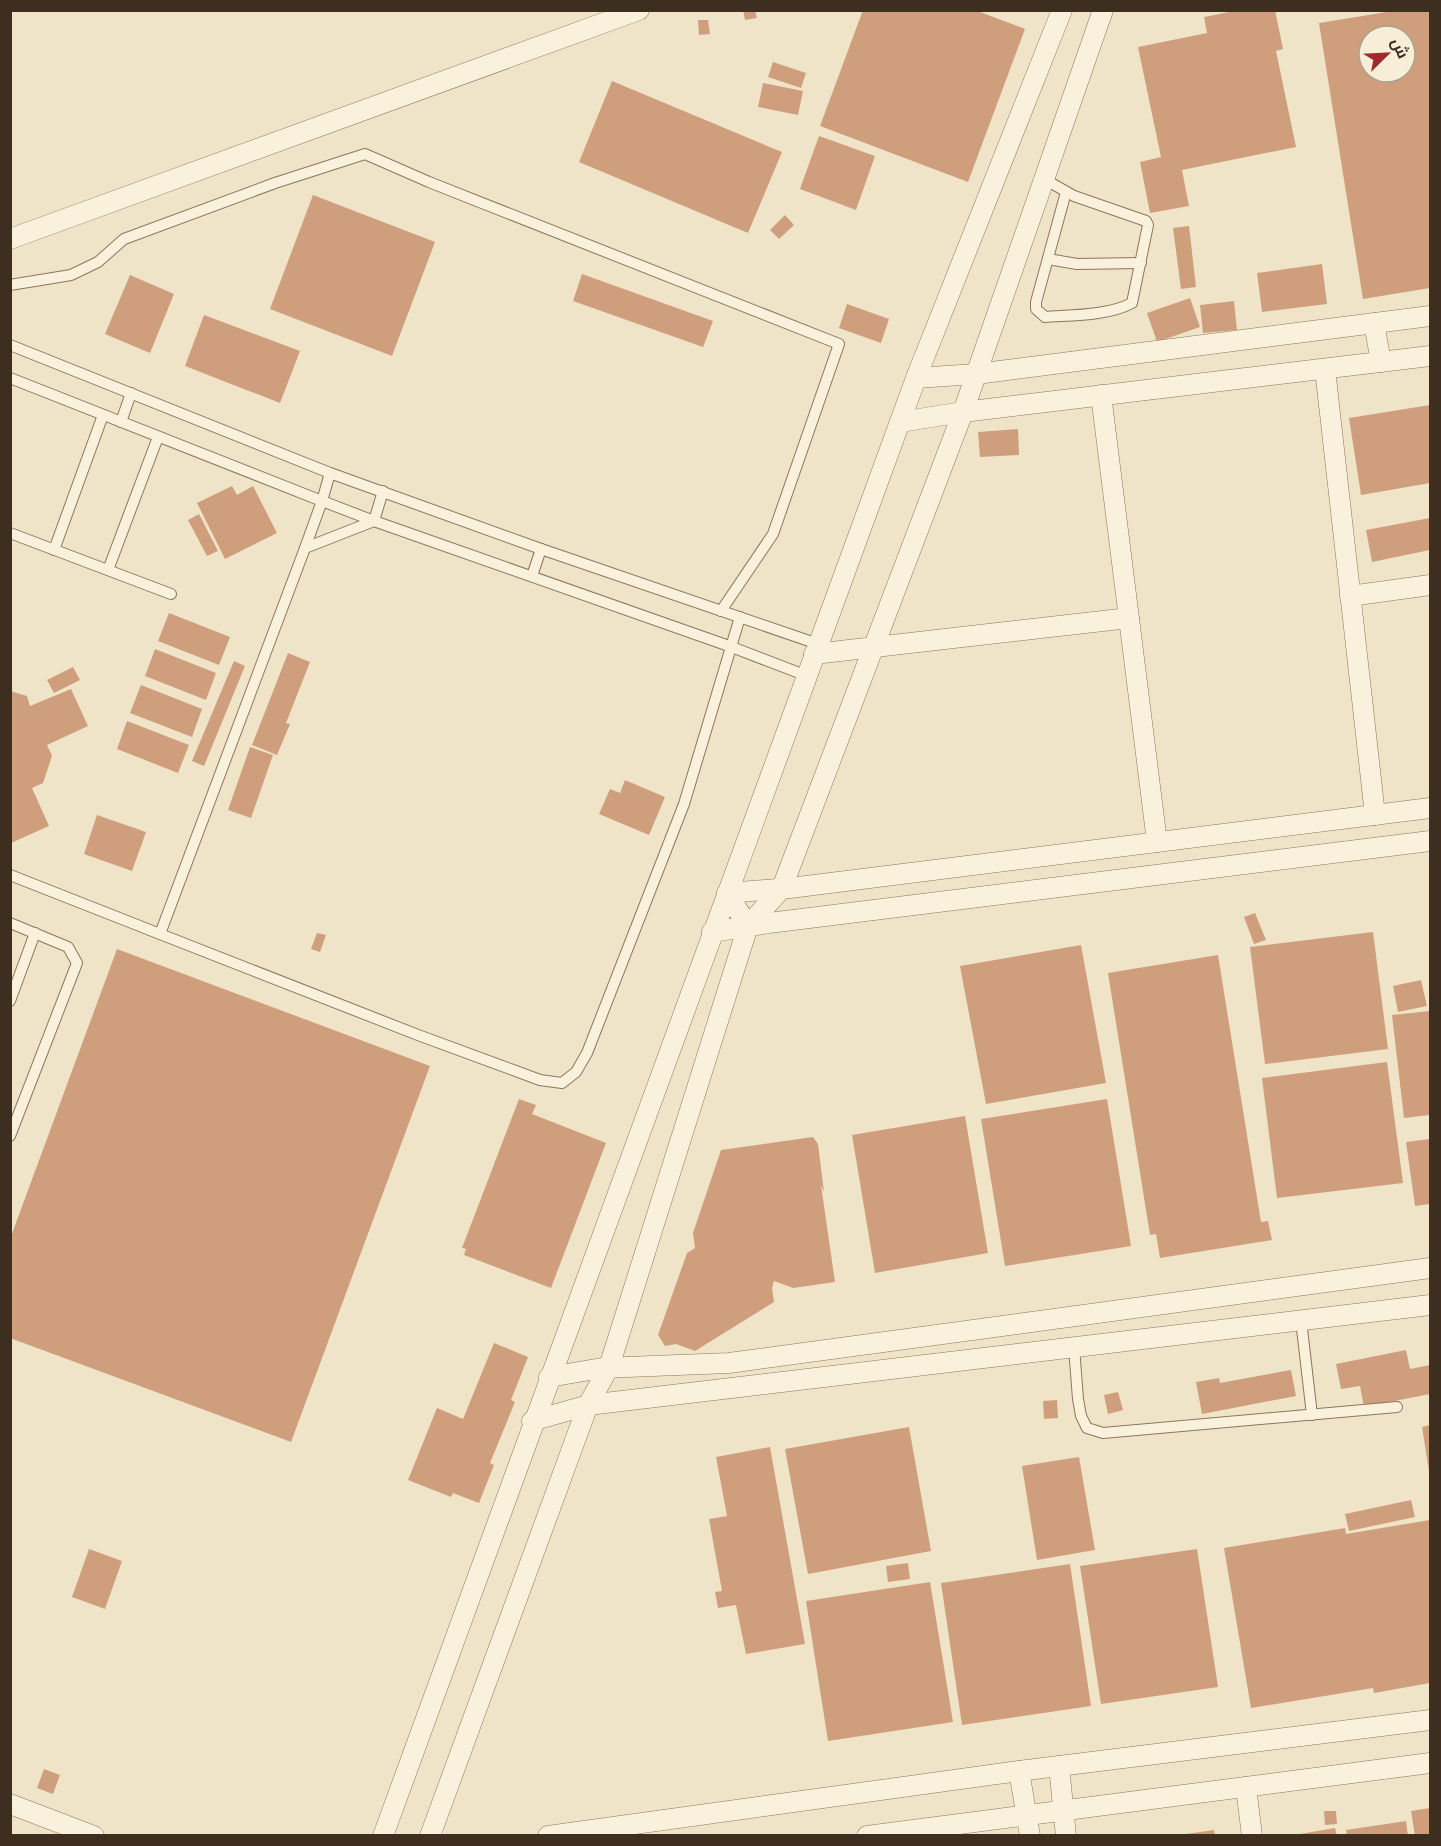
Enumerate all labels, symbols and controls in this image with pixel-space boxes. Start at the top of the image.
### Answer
north arrow [1357,24,1417,84]
text: ش [1387,35,1412,61]

